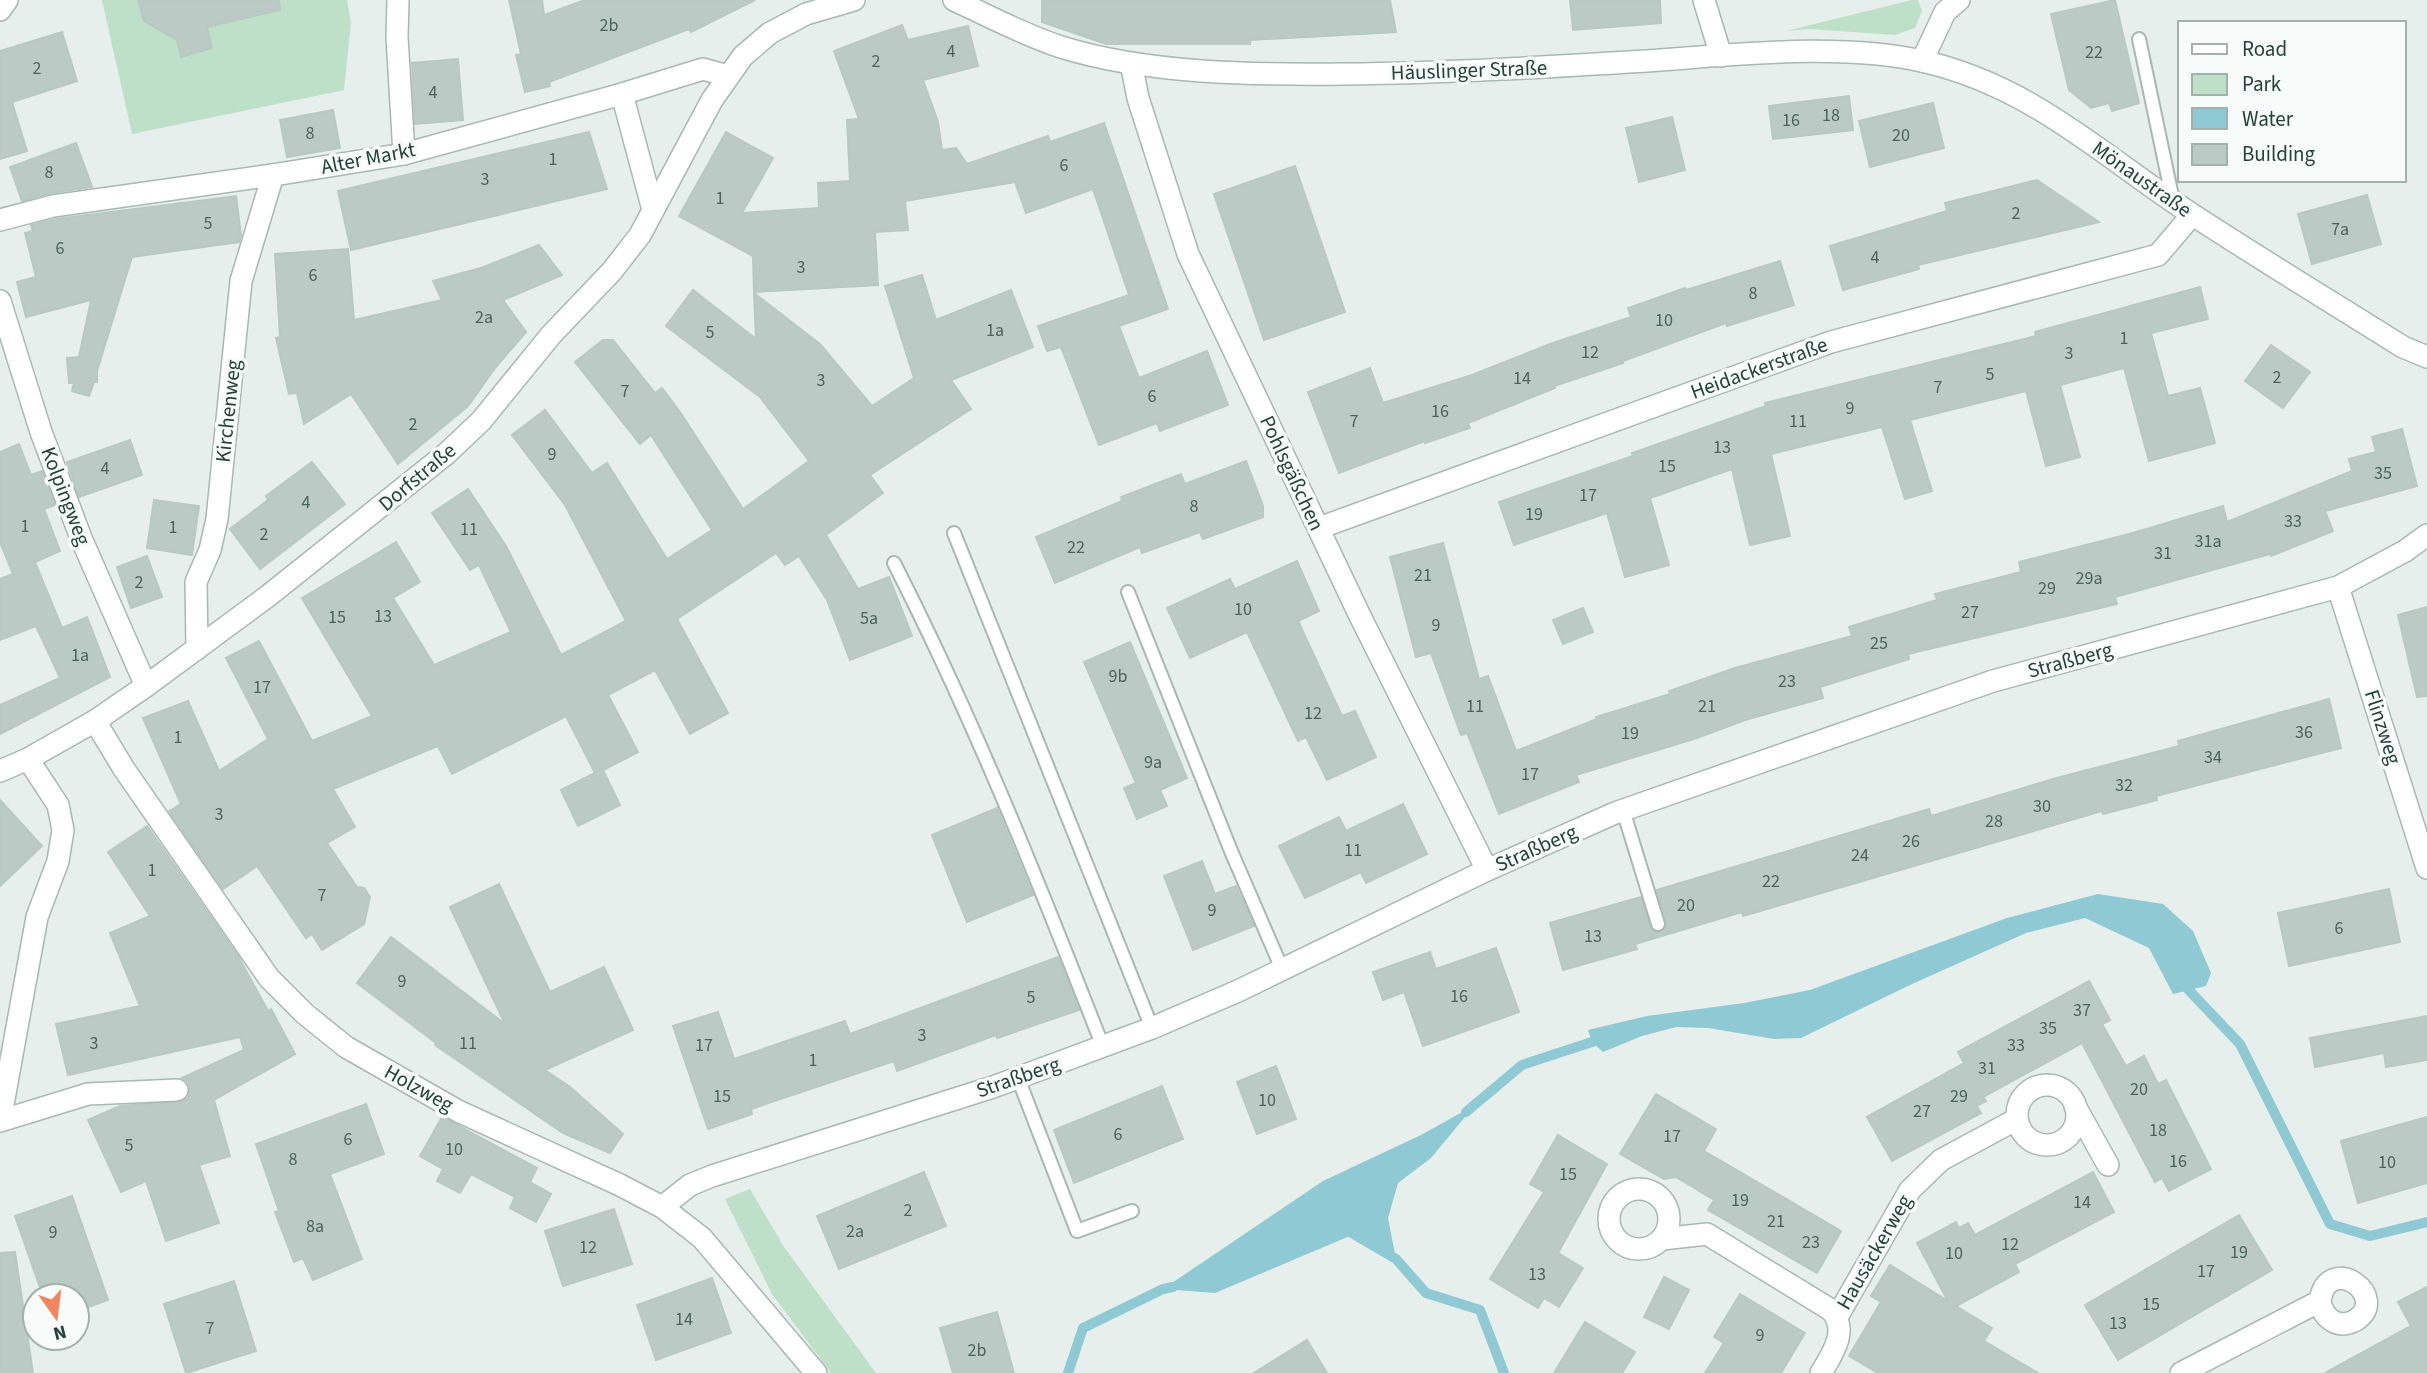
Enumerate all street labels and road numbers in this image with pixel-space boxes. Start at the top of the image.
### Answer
street label: Häuslinger Straße [1390,52,1548,88]
street label: Alter Markt [318,134,418,182]
street label: Mönaustraße [2086,134,2198,224]
street label: Heidackerstraße [1686,329,1832,407]
street label: Kirchenweg [208,358,248,464]
street label: Pohlsgäßchen [1252,410,1332,536]
street label: Dorfstraße [372,436,462,518]
street label: Kolpingweg [33,442,99,550]
street label: Straßberg [2024,634,2116,686]
street label: Flinzweg [2357,686,2409,769]
street label: Straßberg [1490,816,1582,879]
street label: Straßberg [972,1049,1064,1105]
street label: Holzweg [379,1057,460,1120]
street label: Hausäckerweg [1829,1188,1919,1315]

